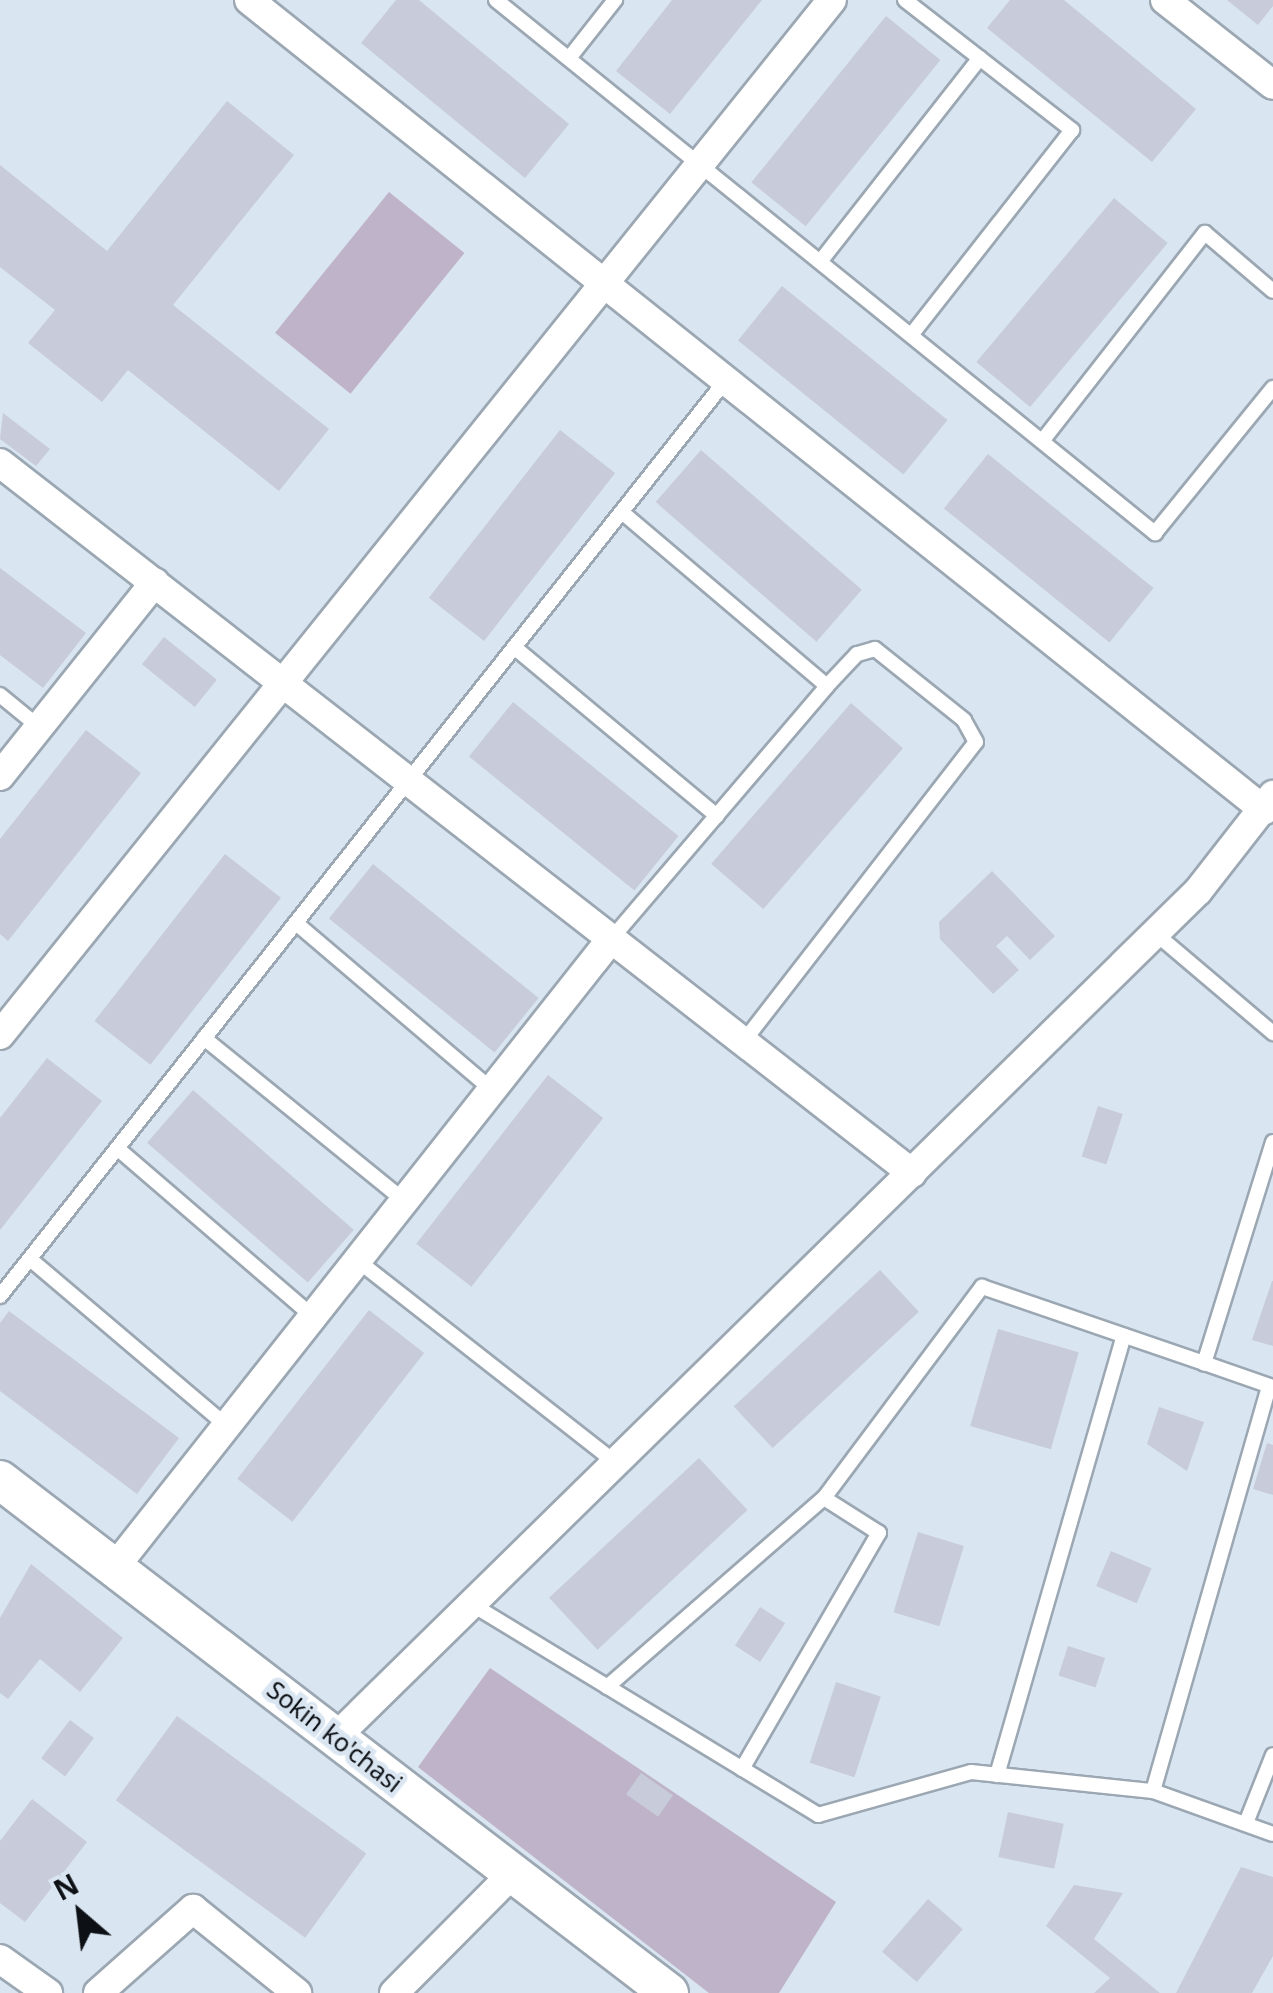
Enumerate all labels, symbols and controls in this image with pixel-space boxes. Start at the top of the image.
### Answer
street label: Sokin ko'chasi [262,1674,408,1798]
north arrow [30,1863,130,1963]
text: N [47,1864,85,1909]

